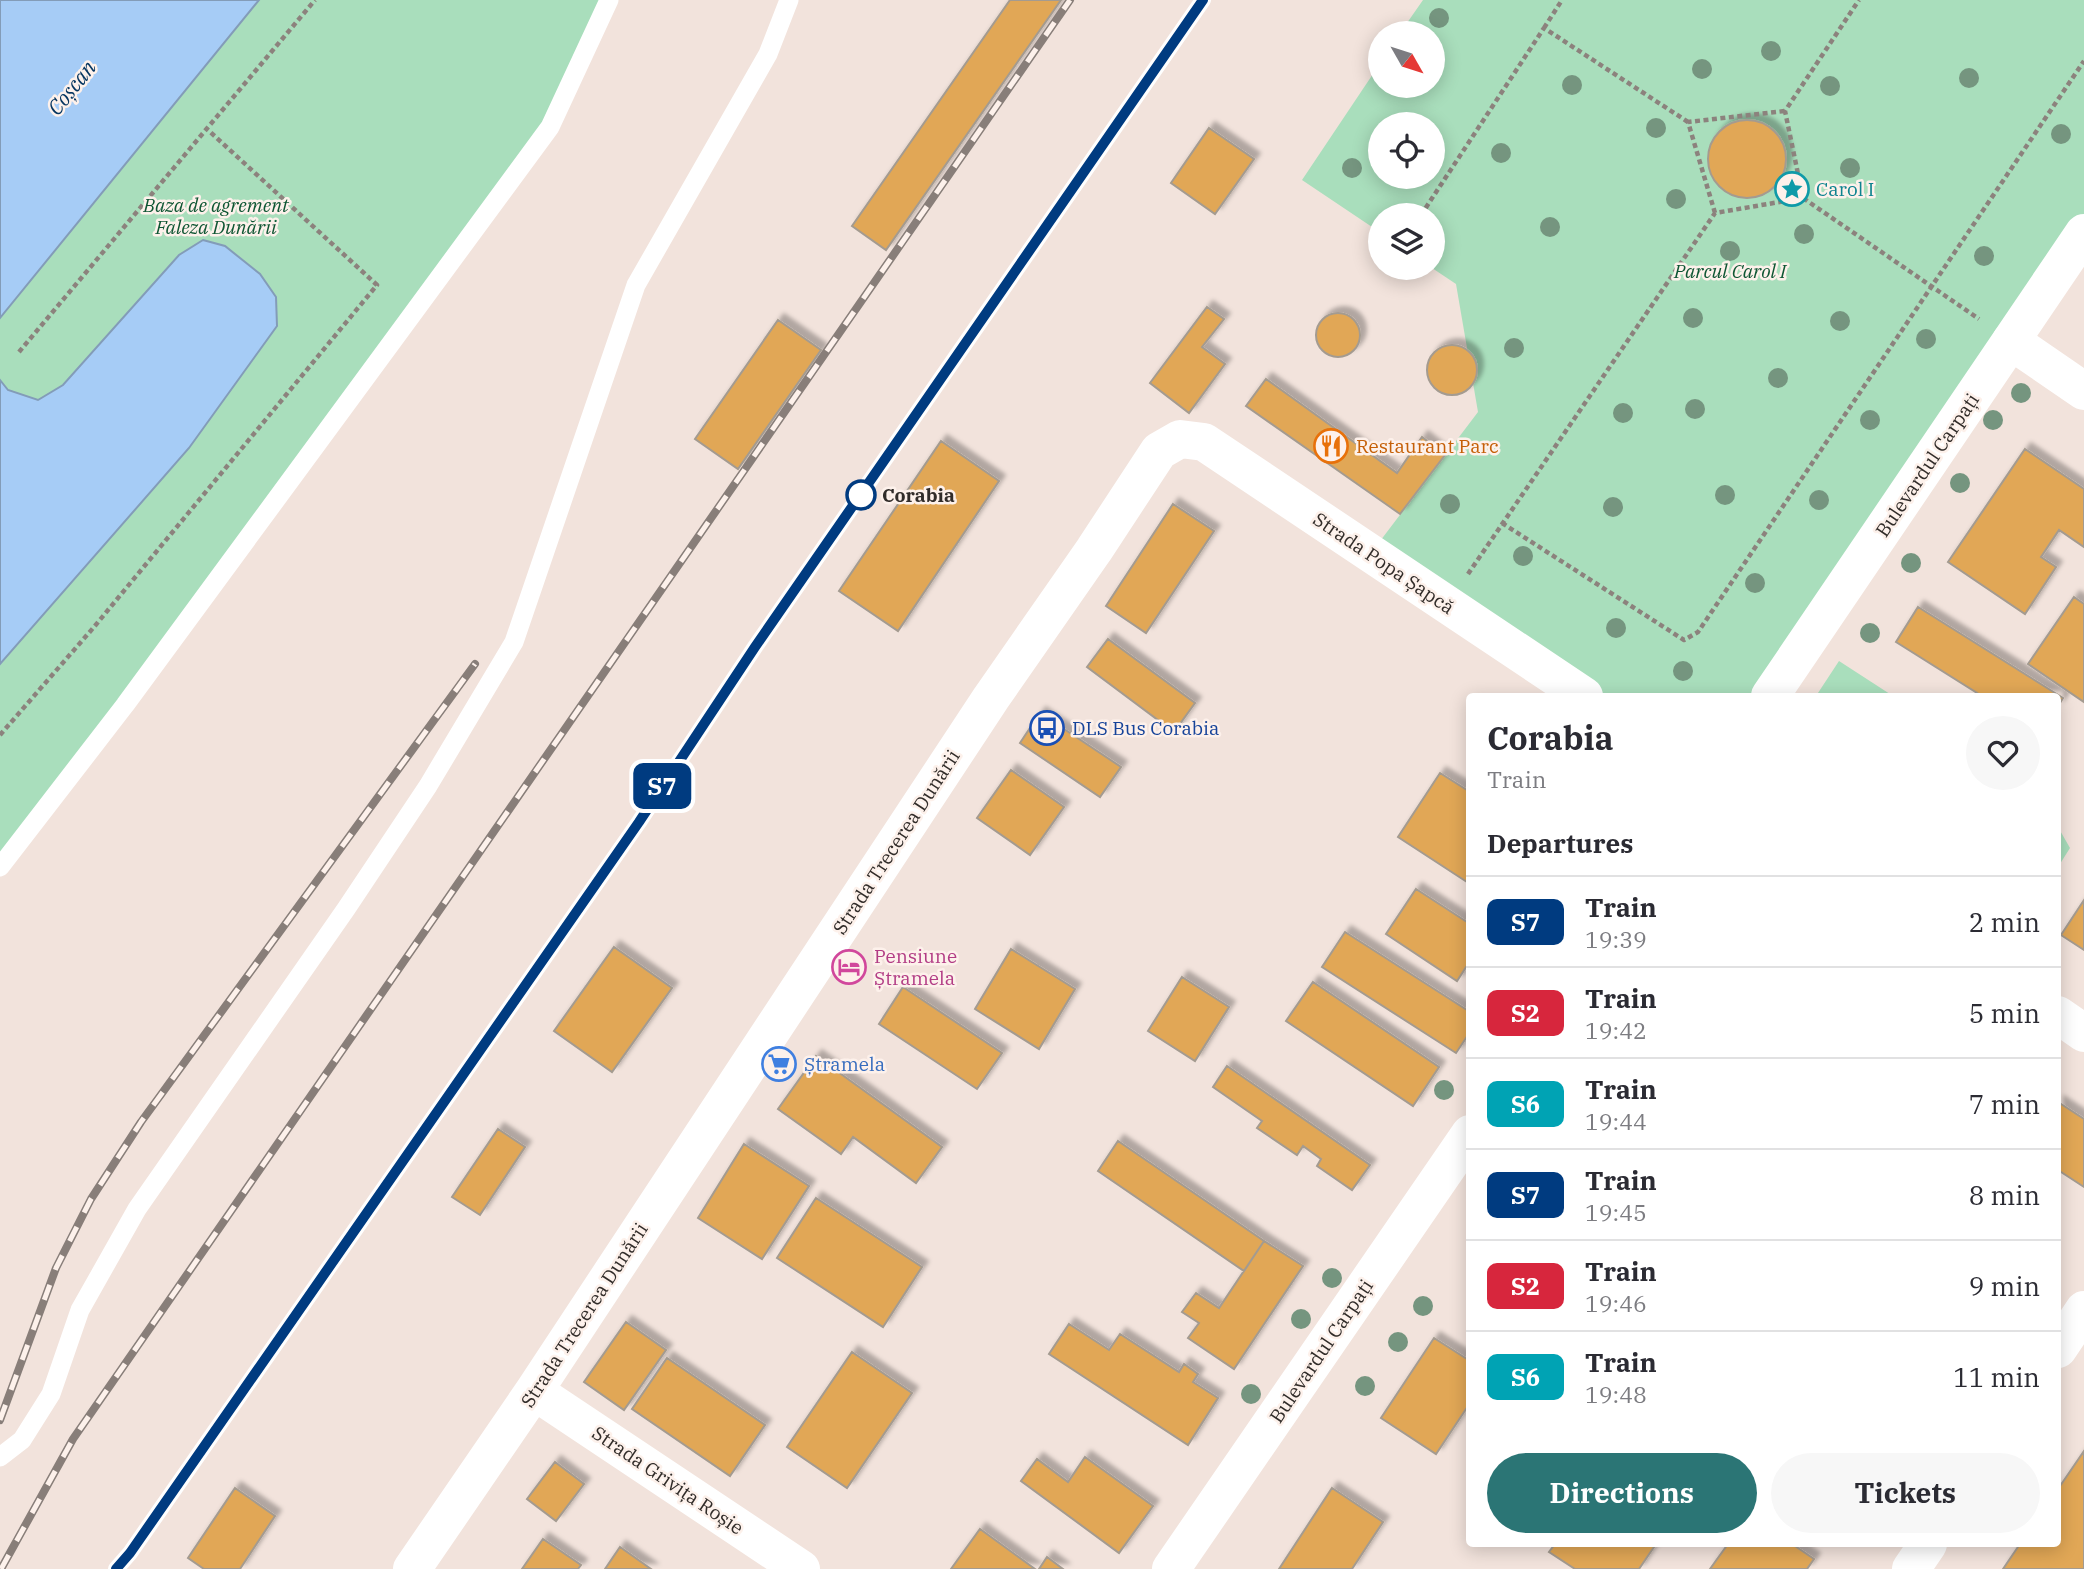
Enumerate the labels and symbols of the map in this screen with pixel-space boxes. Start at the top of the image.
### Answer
north arrow [1368,21,1446,98]
water label: Coșcan [41,54,102,121]
place icon: Carol I [1773,170,1811,208]
place label: Carol I [1816,177,1874,201]
park label: Baza de agrement Faleza Dunării [142,193,290,239]
park label: Parcul Carol I [1673,259,1788,283]
street label: Bulevardul Carpați [1870,389,1984,541]
restaurant icon: Restaurant Parc [1312,427,1350,465]
place label: Restaurant Parc [1356,434,1499,458]
marker: Corabia [846,480,876,510]
place label: Corabia [882,483,955,507]
street label: Strada Popa Șapcă [1309,507,1459,619]
bus stop icon: DLS Bus Corabia [1028,709,1066,747]
place label: DLS Bus Corabia [1072,716,1219,740]
street label: Strada Trecerea Dunării [827,745,965,939]
line badge: S7 [630,763,694,809]
place label: Pensiune Ștramela [874,944,957,990]
hotel icon: Pensiune Ștramela [830,948,868,986]
supermarket icon: Ștramela [760,1045,798,1083]
place label: Ștramela [804,1052,885,1076]
street label: Strada Trecerea Dunării [515,1218,653,1412]
street label: Bulevardul Carpați [1264,1275,1378,1427]
street label: Strada Grivița Roșie [588,1420,748,1540]

